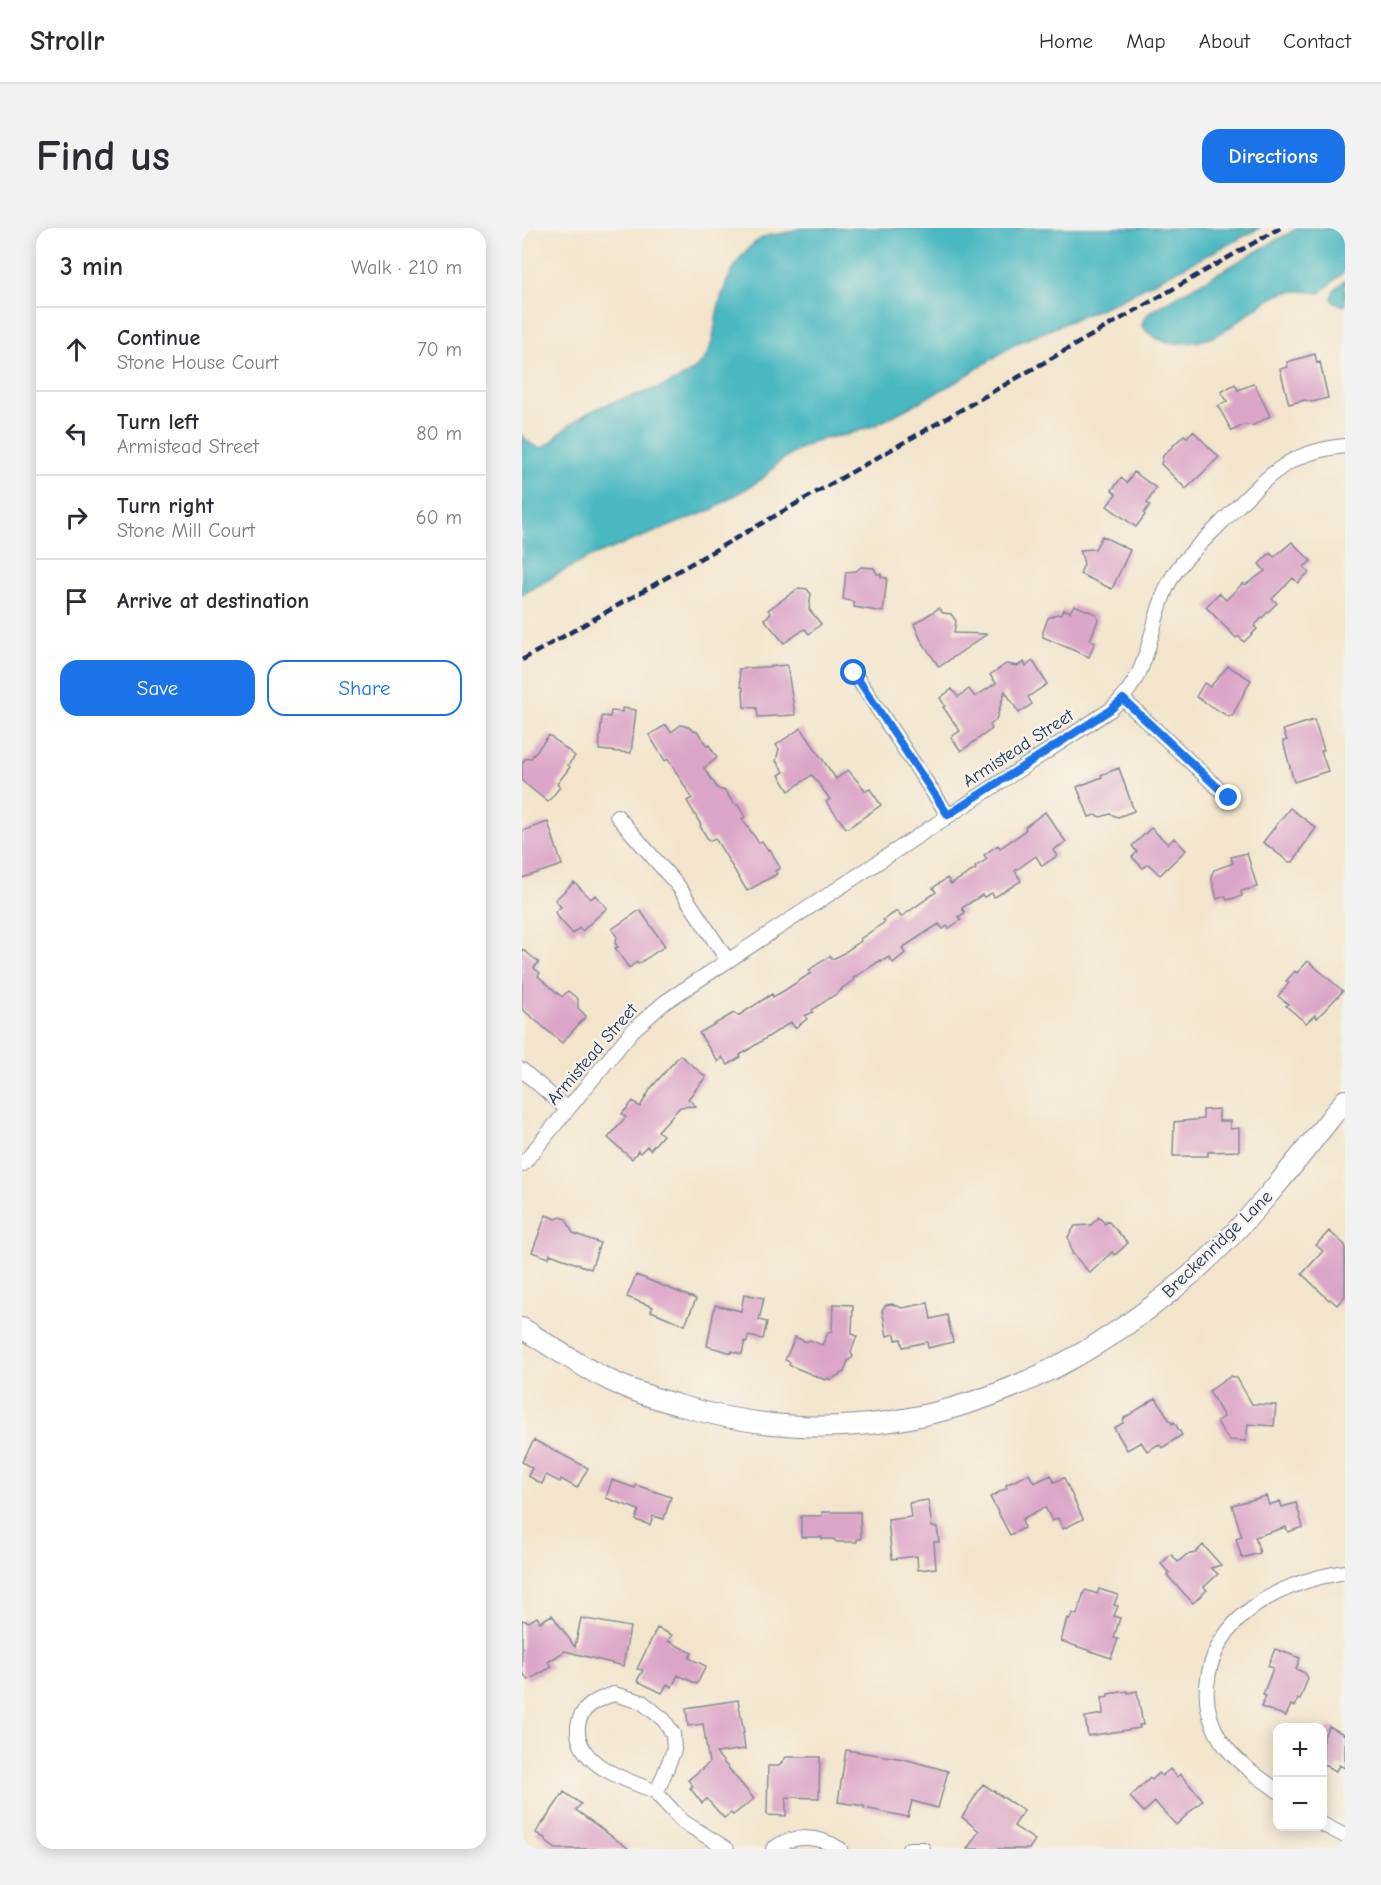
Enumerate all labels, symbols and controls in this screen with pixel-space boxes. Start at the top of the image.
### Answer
text: Strollr [30,25,104,57]
text: Home [1039,29,1093,53]
text: Map [1126,29,1166,53]
text: About [1199,29,1250,53]
text: Contact [1283,29,1351,53]
button: Directions [1202,129,1345,183]
text: Find us [36,132,170,181]
text: 3 min [60,252,123,282]
text: Walk · 210 m [351,256,462,279]
text: Continue [117,325,200,351]
icon: ahead [60,333,93,366]
text: 70 m [417,338,462,361]
text: Stone House Court [117,351,278,374]
text: Turn left [117,409,199,435]
icon: left [60,417,93,450]
text: 80 m [416,422,462,445]
text: Armistead Street [117,435,259,458]
text: Turn right [117,493,214,519]
icon: right [60,501,93,534]
text: 60 m [416,506,462,529]
text: Stone Mill Court [117,519,255,542]
icon: arrive [60,585,93,618]
text: Arrive at destination [117,588,309,614]
route start [840,659,866,685]
button: Save [60,660,255,716]
button: Share [267,660,462,716]
street label: Armistead Street [959,704,1078,792]
route end [1215,784,1241,810]
street label: Armistead Street [543,999,643,1109]
street label: Breckenridge Lane [1158,1186,1277,1302]
map controls [1273,1723,1327,1831]
button: + [1273,1723,1327,1777]
button: − [1273,1777,1327,1831]

